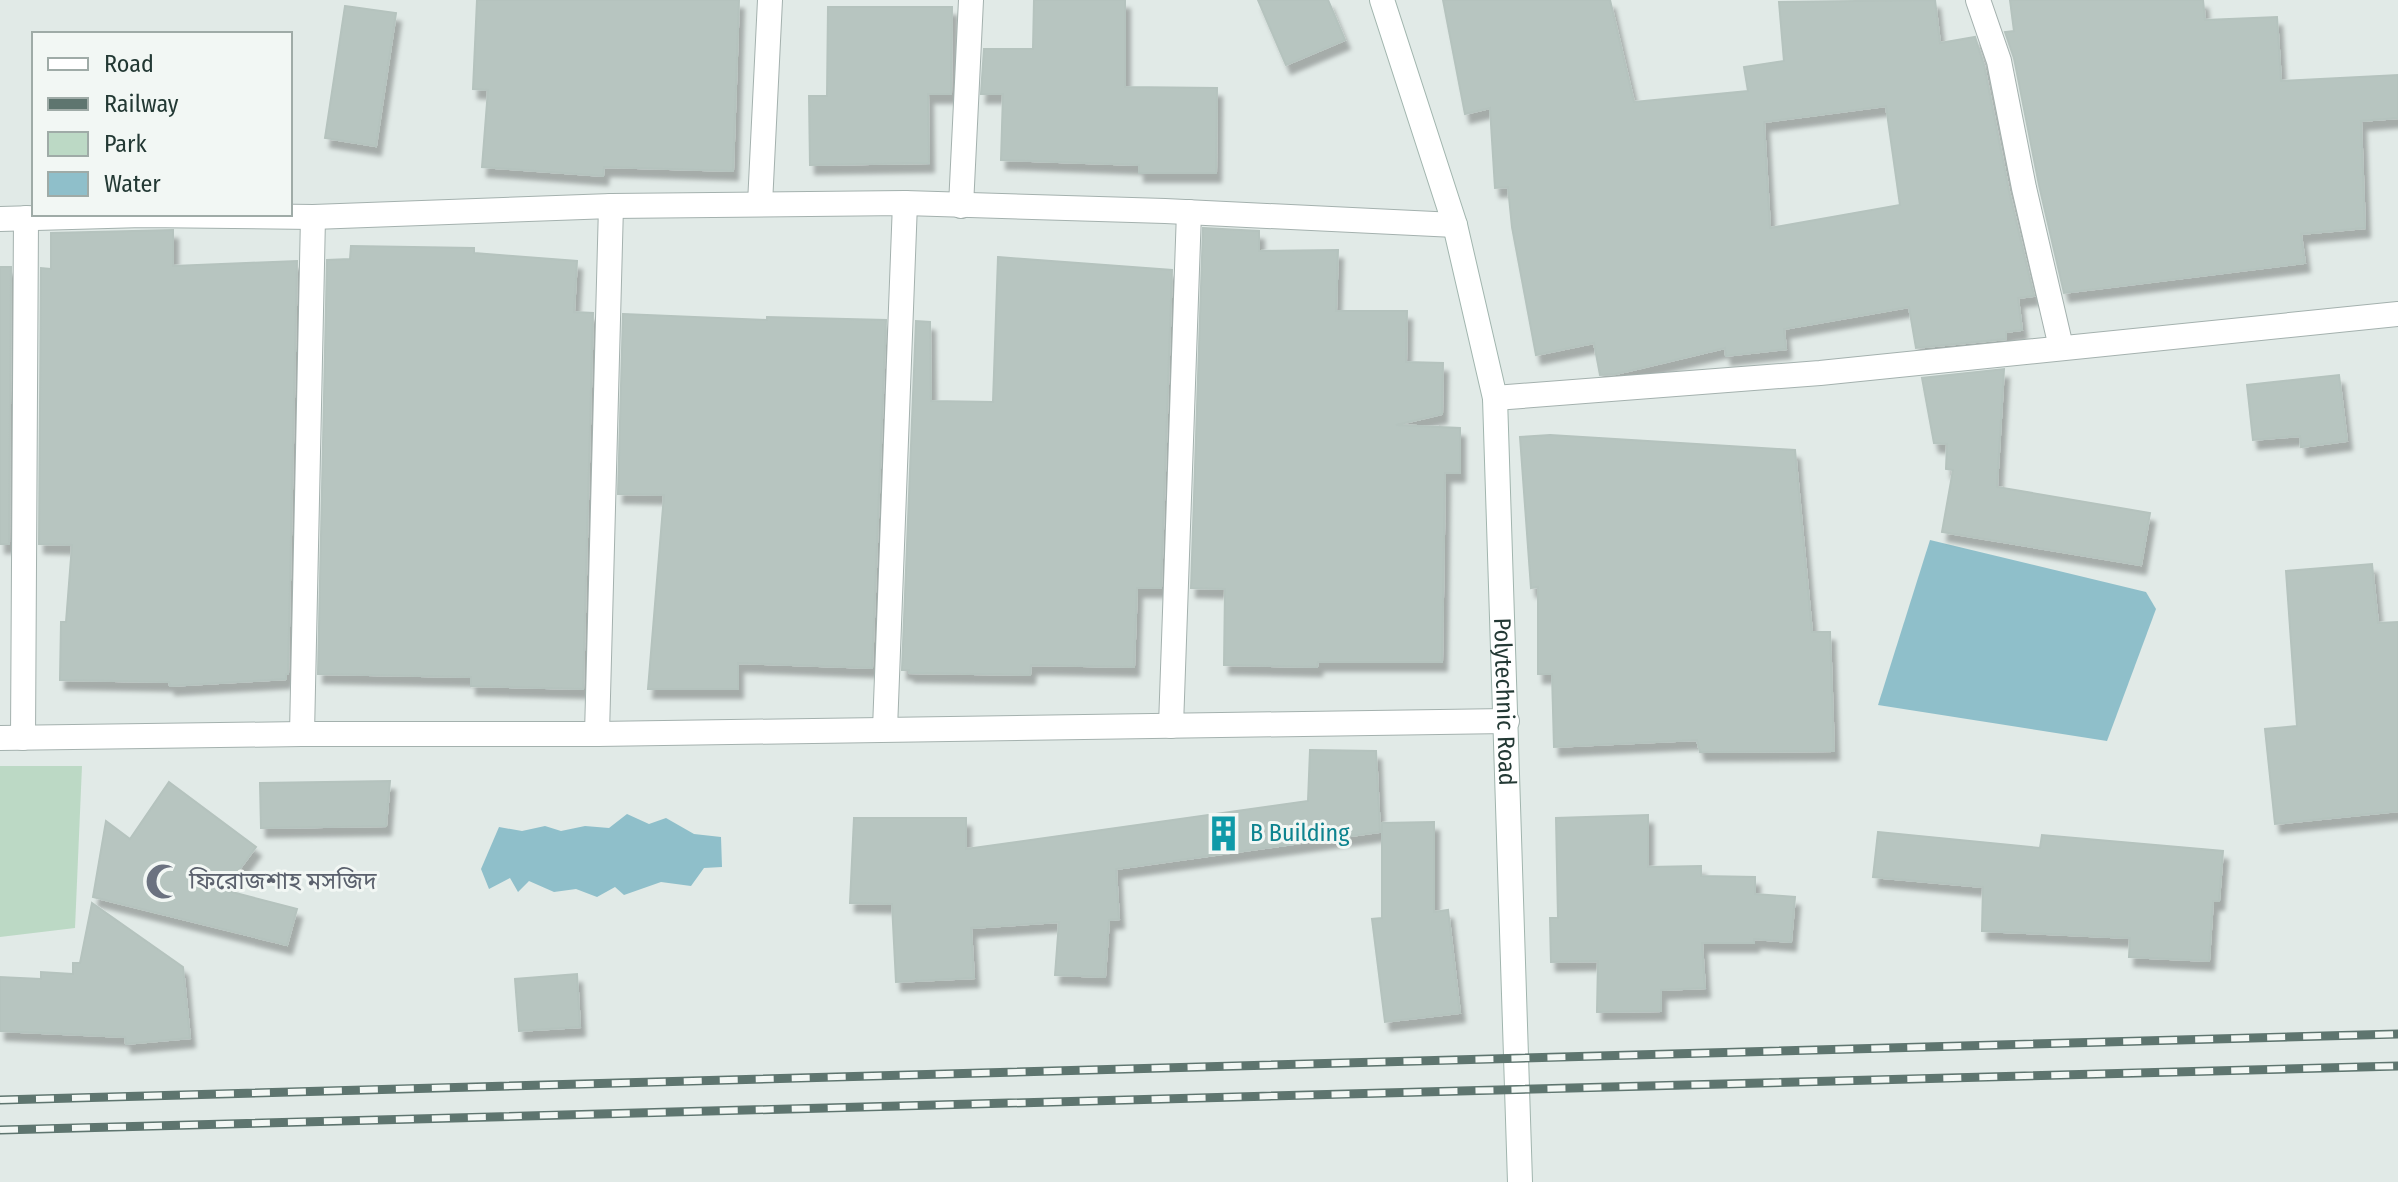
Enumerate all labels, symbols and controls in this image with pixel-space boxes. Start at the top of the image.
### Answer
legend [32,32,292,216]
text: Road [104,50,154,78]
text: Railway [104,90,179,118]
text: Park [104,130,147,158]
text: Water [104,170,161,198]
street label: Polytechnic Road [1488,617,1521,786]
building icon: B Building [1205,814,1243,852]
place label: B Building [1250,819,1350,847]
mosque icon: ফিরোজশাহ মসজিদ [144,862,182,900]
place label: ফিরোজশাহ মসজিদ [188,867,377,895]

